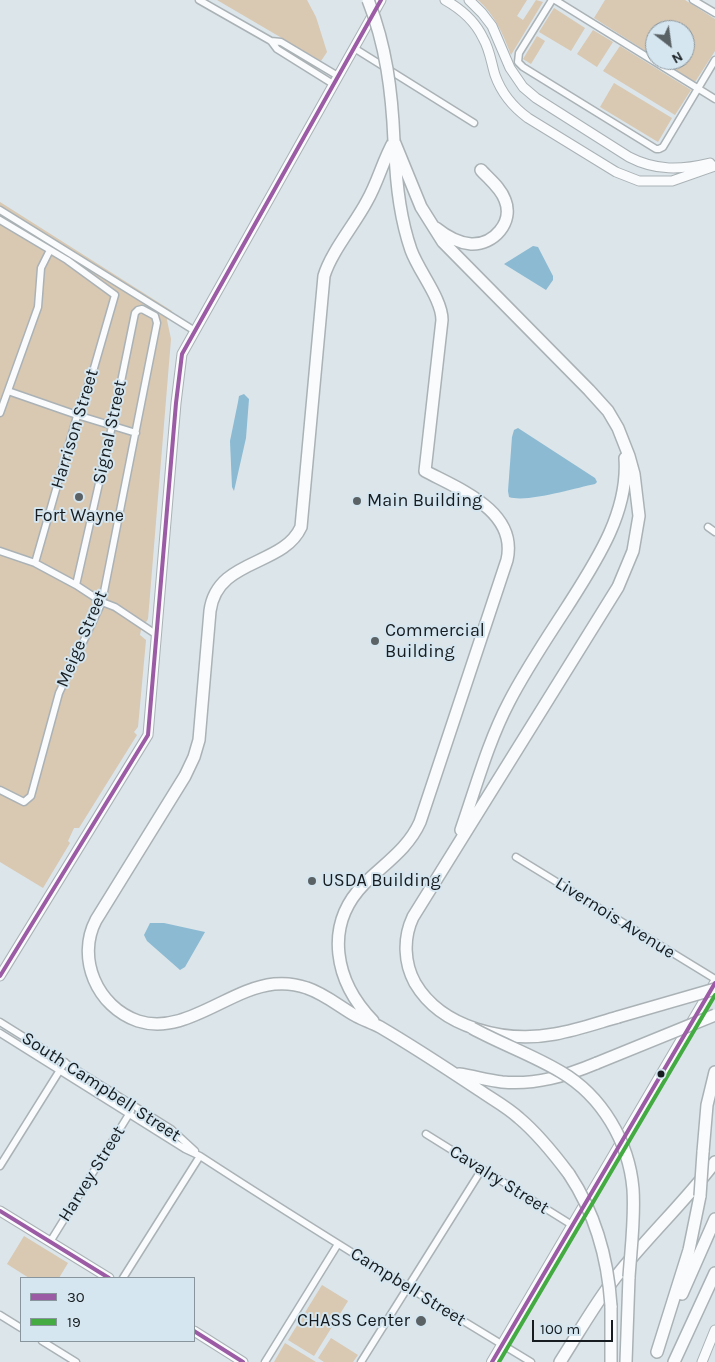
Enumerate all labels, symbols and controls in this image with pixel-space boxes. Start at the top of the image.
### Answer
north arrow [645,20,695,70]
text: N [669,48,686,67]
street label: Harrison Street [47,366,103,492]
street label: Signal Street [88,378,132,486]
place label: Main Building [367,490,482,512]
marker: Fort Wayne [73,491,85,503]
marker: Main Building [351,495,363,507]
place label: Fort Wayne [34,505,124,527]
street label: Meige Street [52,587,112,691]
place label: Commercial Building [385,620,485,662]
marker: Commercial Building [369,635,381,647]
place label: USDA Building [322,870,441,892]
street label: Livernois Avenue [551,872,679,964]
marker: USDA Building [306,875,318,887]
street label: South Campbell Street [17,1027,185,1147]
unlabelled marker [656,1069,666,1079]
street label: Harvey Street [54,1122,130,1226]
street label: Cavalry Street [445,1141,553,1219]
street label: Campbell Street [346,1243,470,1331]
legend [20,1277,195,1342]
text: 30 [67,1288,85,1306]
place label: CHASS Center [297,1310,410,1332]
scale bar [535,1310,616,1342]
text: 19 [67,1313,81,1331]
marker: CHASS Center [414,1314,428,1328]
text: 100 m [540,1320,580,1338]

